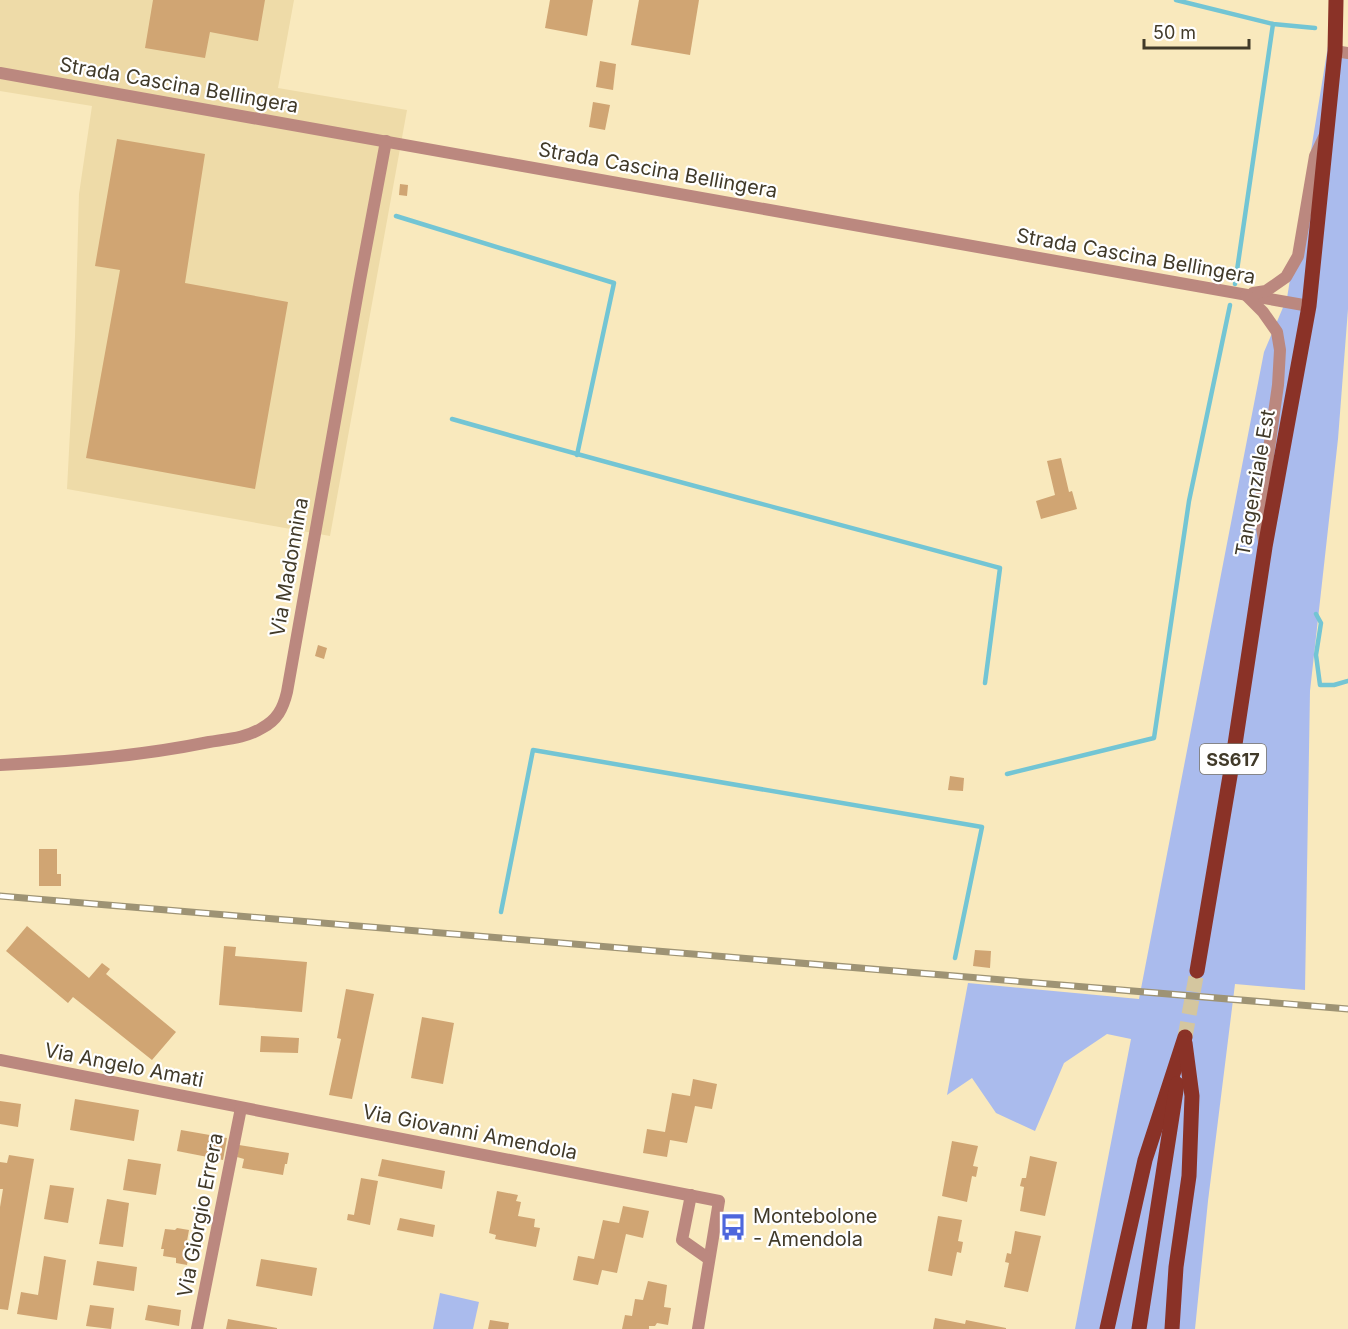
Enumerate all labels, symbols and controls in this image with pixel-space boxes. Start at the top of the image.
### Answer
scale bar [1144,12,1249,50]
text: 50 m [1153,22,1196,43]
street label: Strada Cascina Bellingera [58,52,300,118]
street label: Strada Cascina Bellingera [537,137,779,203]
street label: Strada Cascina Bellingera [1015,223,1257,289]
street label: Tangenziale Est [1230,407,1280,558]
street label: Via Madonnina [265,496,313,638]
road number: SS617 [1200,744,1266,774]
street label: Via Angelo Amati [42,1038,206,1092]
street label: Via Giovanni Amendola [360,1099,580,1165]
street label: Via Giorgio Errera [172,1131,228,1299]
place label: Montebolone - Amendola [753,1204,877,1251]
bus stop icon: Montebolone - Amendola [718,1212,748,1242]

